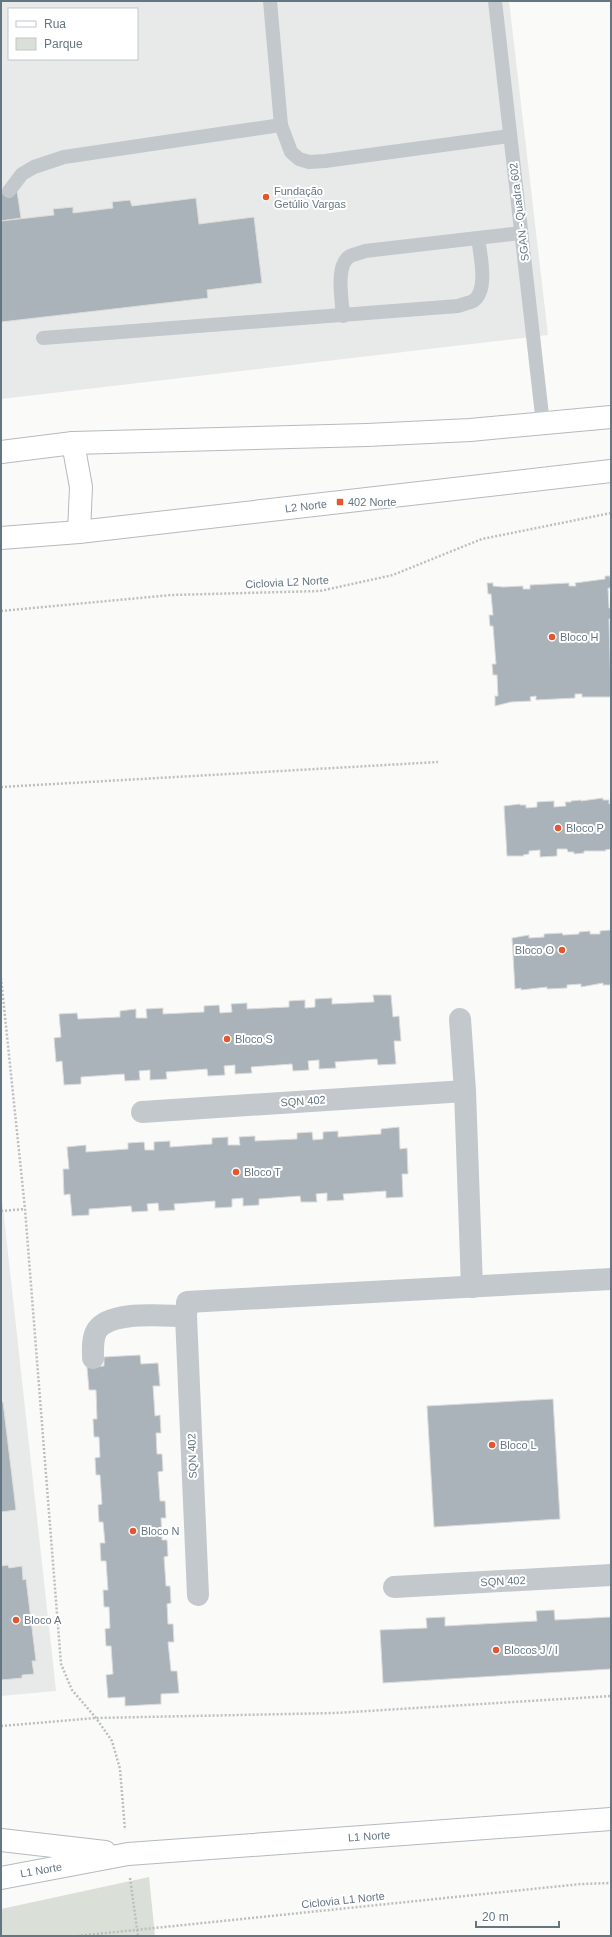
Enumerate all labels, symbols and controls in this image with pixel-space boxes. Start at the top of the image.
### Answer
legend [8,8,138,60]
text: Rua [44,17,66,31]
text: Parque [44,37,83,51]
street label: SGAN - Quadra 602 [507,162,531,262]
place label: Fundação Getúlio Vargas [274,185,346,210]
marker: Fundação Getúlio Vargas [261,192,271,202]
place label: 402 Norte [348,496,396,508]
street label: L2 Norte [284,497,328,515]
marker: 402 Norte [335,497,345,507]
street label: Ciclovia L2 Norte [245,574,329,590]
place label: Bloco H [560,631,599,643]
marker: Bloco H [547,632,557,642]
place label: Bloco P [566,822,604,834]
marker: Bloco P [553,823,563,833]
place label: Bloco O [515,944,554,956]
marker: Bloco O [557,945,567,955]
place label: Bloco S [235,1033,273,1045]
marker: Bloco S [222,1034,232,1044]
street label: SQN 402 [280,1093,326,1109]
place label: Bloco T [244,1166,281,1178]
marker: Bloco T [231,1167,241,1177]
street label: SQN 402 [185,1433,199,1479]
place label: Bloco L [500,1439,537,1451]
marker: Bloco L [487,1440,497,1450]
place label: Bloco N [141,1525,180,1537]
marker: Bloco N [128,1526,138,1536]
street label: SQN 402 [480,1574,526,1588]
place label: Bloco A [24,1614,62,1626]
marker: Bloco A [11,1615,21,1625]
place label: Blocos J / I [504,1644,558,1656]
marker: Blocos J / I [491,1645,501,1655]
street label: L1 Norte [348,1829,390,1843]
street label: L1 Norte [19,1860,63,1880]
street label: Ciclovia L1 Norte [301,1890,385,1910]
scale bar [476,1903,559,1929]
text: 20 m [482,1910,509,1924]

